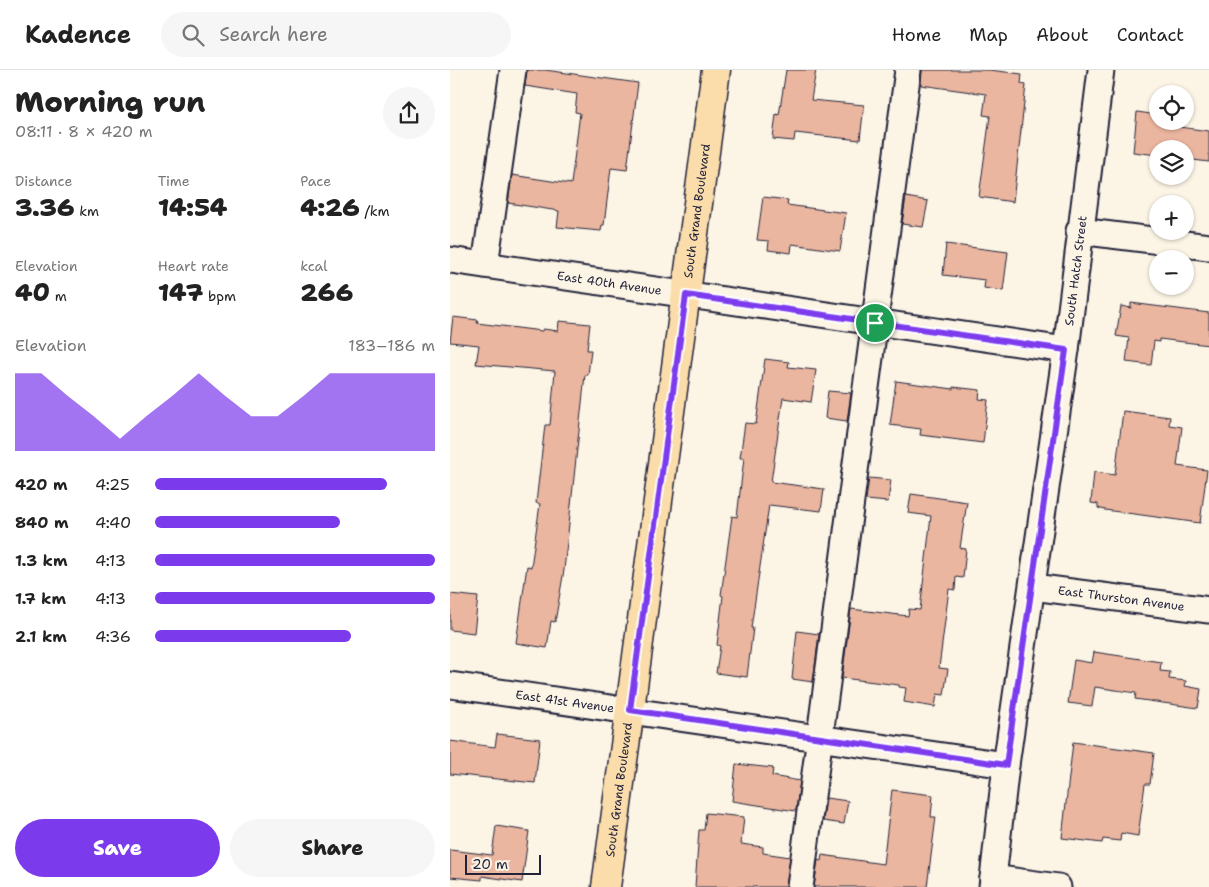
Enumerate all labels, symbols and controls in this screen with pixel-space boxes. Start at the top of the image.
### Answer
search box [161,12,511,57]
text: Kadence [25,19,131,51]
icon: search [179,21,207,49]
text: Search here [219,22,328,47]
text: Home [892,23,941,47]
text: Map [969,23,1008,47]
text: About [1036,23,1089,47]
text: Contact [1117,23,1184,47]
text: Morning run [15,83,205,121]
map controls [1149,85,1194,295]
button: locate [1149,85,1194,130]
button: share [383,87,435,139]
text: 08:11 · 8 × 420 m [15,121,153,142]
button: layers [1149,140,1194,185]
street label: South Grand Boulevard [680,142,714,279]
text: Distance [15,172,72,190]
text: Time [158,172,190,190]
text: Pace [300,172,331,190]
text: 3.36 [15,190,75,224]
text: 14:54 [158,190,227,224]
text: 4:26 [300,190,360,224]
button: + [1149,195,1194,240]
text: km [75,202,99,220]
text: /km [360,202,390,220]
street label: South Hatch Street [1061,215,1091,327]
button: − [1149,250,1194,295]
text: Elevation [15,257,78,275]
text: Heart rate [158,257,229,275]
text: kcal [300,257,328,275]
street label: East 40th Avenue [556,268,663,299]
text: 40 [15,275,50,309]
text: 147 [158,275,203,309]
text: 266 [300,275,353,309]
text: m [50,287,67,305]
text: bpm [203,287,236,305]
pin [854,302,896,344]
icon: arrive [861,309,889,337]
text: Elevation [15,335,87,356]
text: 183–186 m [348,335,435,356]
text: 420 m [15,474,67,495]
text: 4:25 [95,474,130,495]
text: 840 m [15,512,68,533]
text: 4:40 [95,512,131,533]
text: 1.3 km [15,550,68,571]
text: 4:13 [95,550,126,571]
street label: East Thurston Avenue [1057,582,1186,615]
text: 1.7 km [15,588,66,609]
text: 4:13 [95,588,126,609]
text: 2.1 km [15,626,67,647]
text: 4:36 [95,626,131,647]
street label: East 41st Avenue [514,687,615,717]
street label: South Grand Boulevard [602,721,636,858]
button: Save [15,819,220,877]
button: Share [230,819,435,877]
scale bar [465,852,541,875]
text: 20 m [472,855,508,873]

